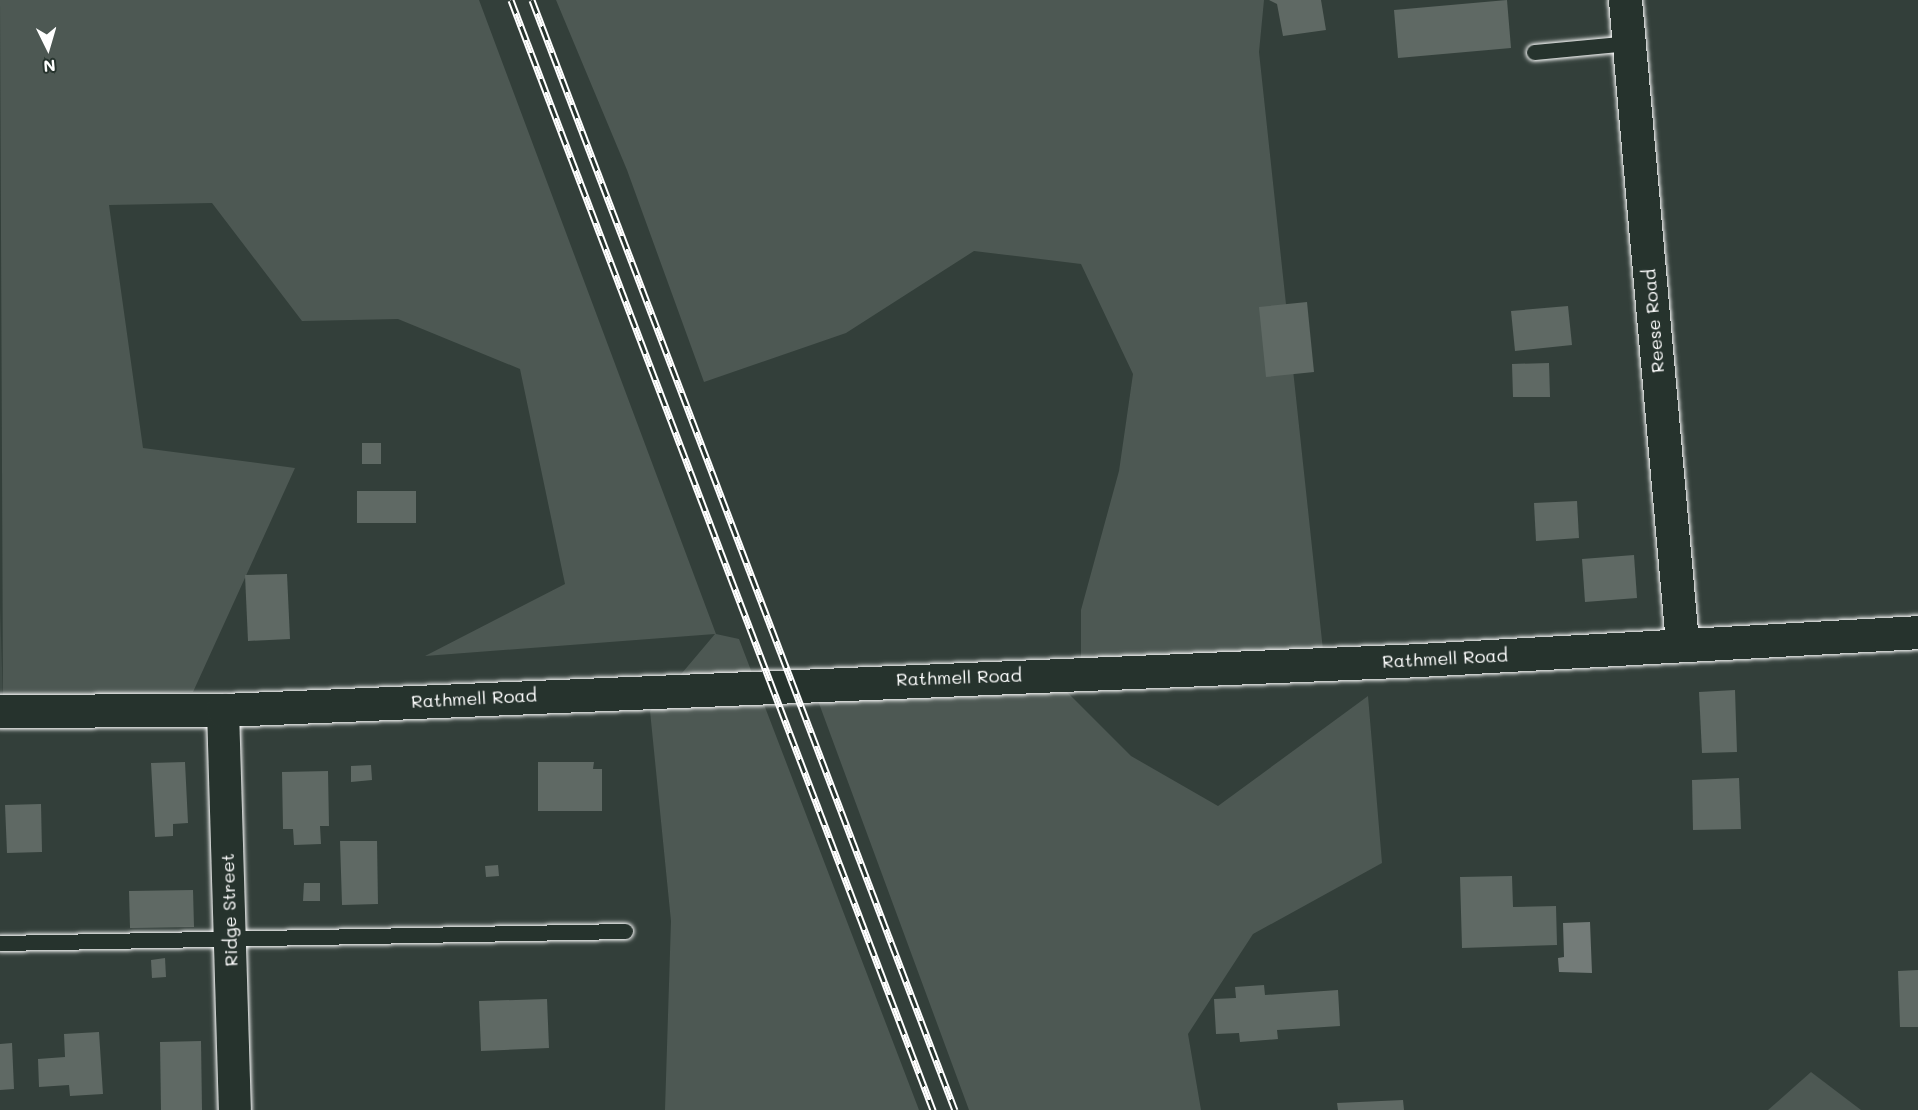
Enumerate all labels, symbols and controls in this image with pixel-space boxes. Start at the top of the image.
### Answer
north arrow [18,18,78,78]
text: N [43,55,57,77]
street label: Reese Road [1638,268,1668,374]
street label: Rathmell Road [1382,644,1508,672]
street label: Rathmell Road [896,664,1022,690]
street label: Rathmell Road [411,684,537,712]
street label: Ridge Street [216,853,242,967]

